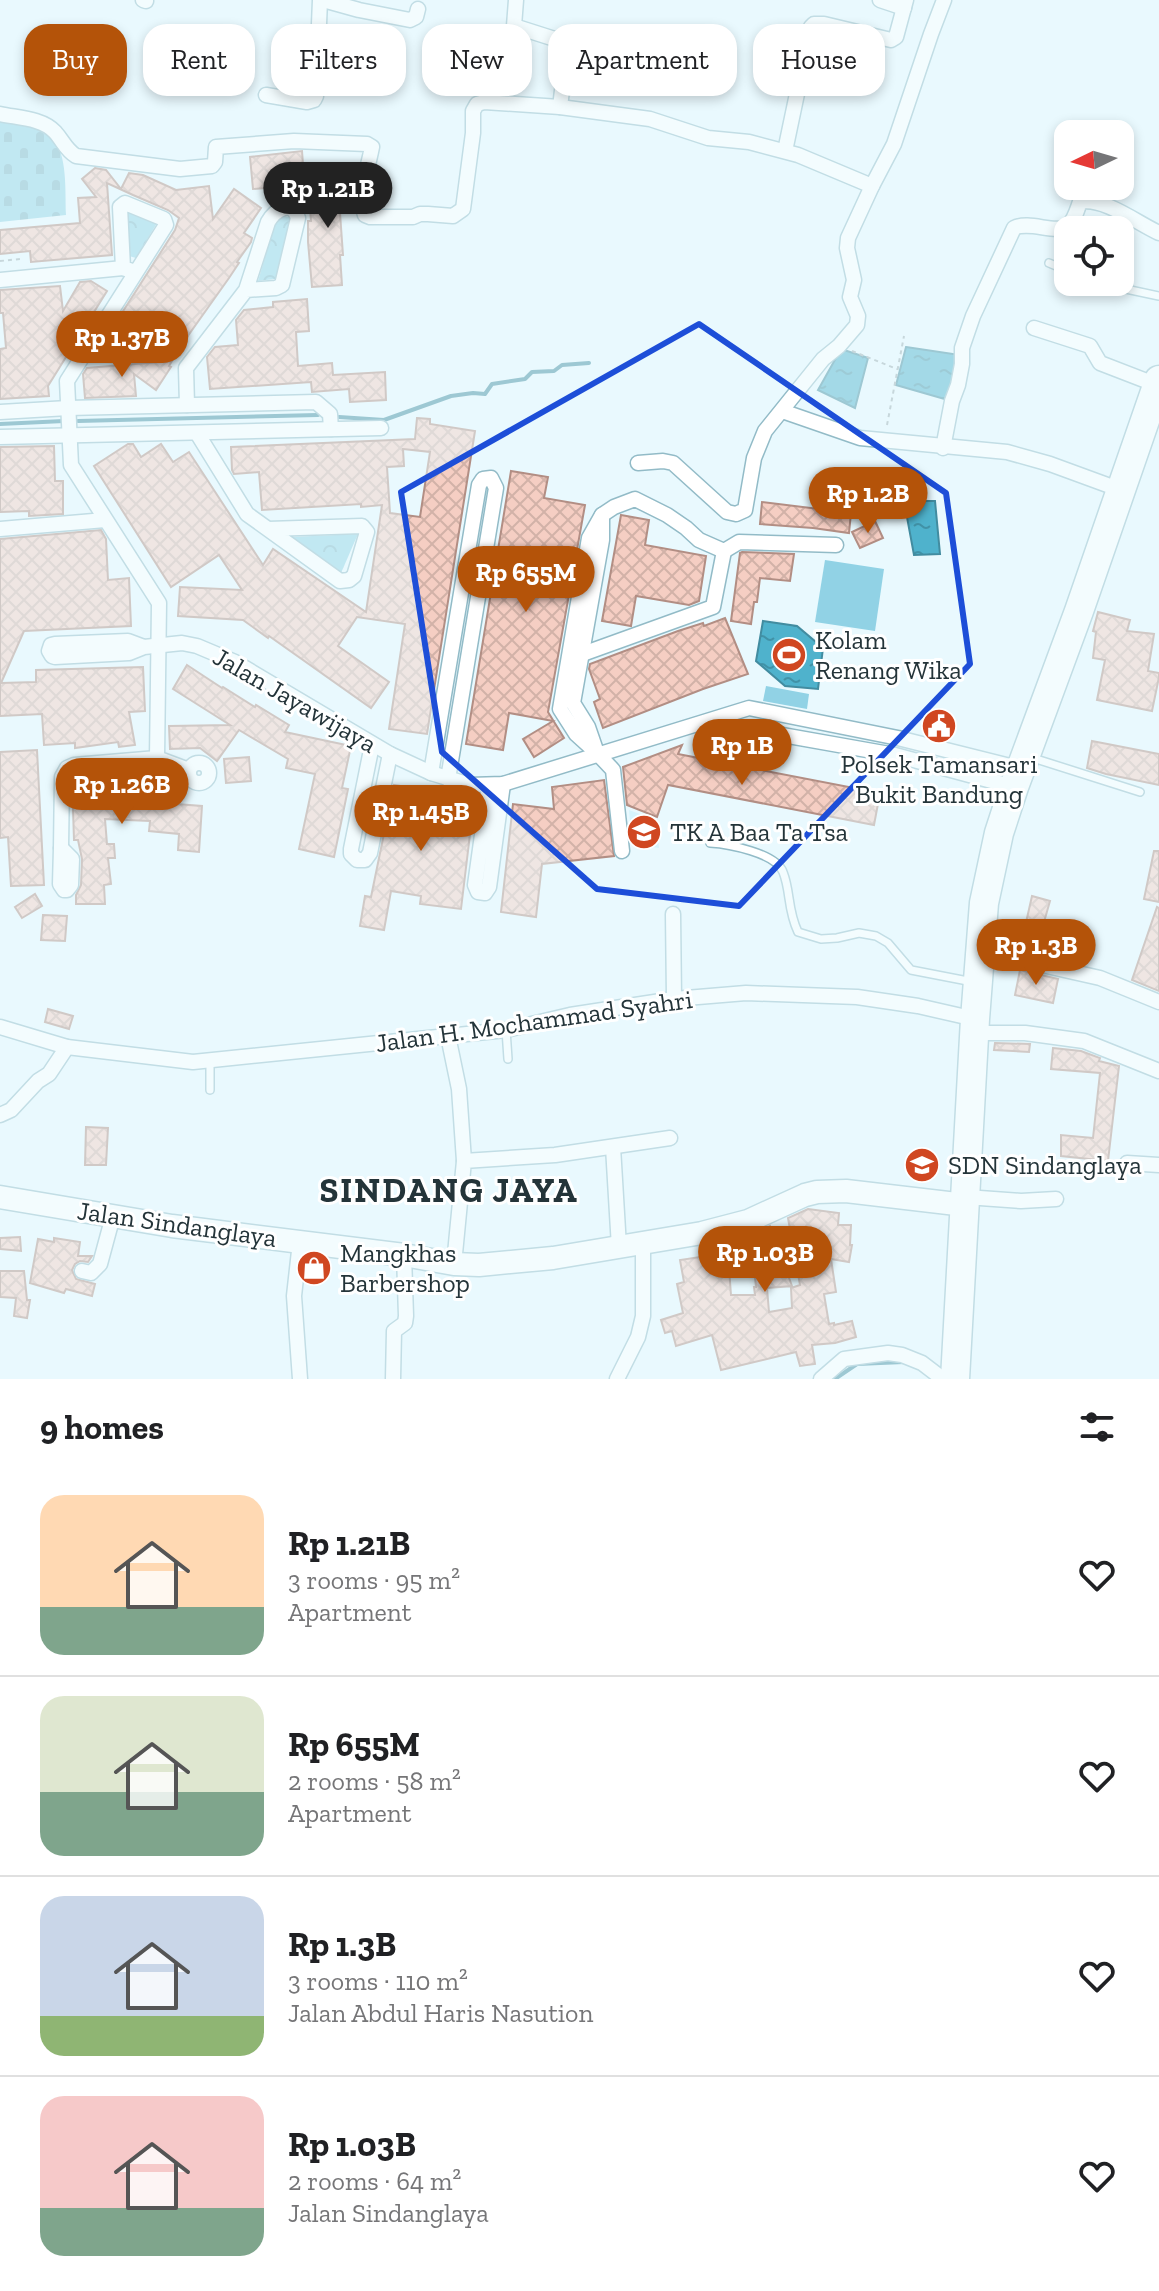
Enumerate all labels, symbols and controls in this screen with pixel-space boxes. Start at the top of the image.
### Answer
chip: Buy [24,24,127,96]
chip: Rent [143,24,255,96]
chip: Filters [271,24,406,96]
chip: New [422,24,532,96]
chip: Apartment [548,24,737,96]
chip: House [753,24,885,96]
north arrow [1054,120,1134,200]
map controls [1054,120,1134,296]
pin: Rp 1.21B [245,162,411,230]
text: Rp 1.21B [281,172,375,204]
button: locate [1054,216,1134,296]
pin: Rp 1.37B [39,311,205,379]
text: Rp 1.37B [74,321,170,353]
pin: Rp 1.2B [794,467,942,535]
text: Rp 1.2B [827,477,909,509]
pin: Rp 655M [452,546,600,614]
text: Rp 655M [476,556,576,588]
place label: Kolam Renang Wika [815,624,962,686]
sports icon: Kolam Renang Wika [770,636,808,674]
street label: Jalan Jayawijaya [207,640,383,760]
public building icon: Polsek Tamansari Bukit Bandung [920,707,958,745]
pin: Rp 1B [686,719,798,787]
text: Rp 1B [711,729,773,761]
place label: Polsek Tamansari Bukit Bandung [840,748,1038,810]
pin: Rp 1.26B [39,758,205,826]
text: Rp 1.26B [74,768,170,800]
pin: Rp 1.45B [338,785,504,853]
text: Rp 1.45B [372,795,470,827]
school or university icon: TK A Baa Ta Tsa [625,813,663,851]
place label: TK A Baa Ta Tsa [670,816,849,848]
pin: Rp 1.3B [962,919,1110,987]
text: Rp 1.3B [995,929,1077,961]
street label: Jalan H. Mochammad Syahri [373,983,695,1059]
school or university icon: SDN Sindanglaya [903,1146,941,1184]
place label: SDN Sindanglaya [948,1149,1142,1181]
district label: SINDANG JAYA [319,1170,579,1211]
street label: Jalan Sindanglaya [75,1194,279,1254]
pin: Rp 1.03B [682,1226,848,1294]
text: Rp 1.03B [716,1236,814,1268]
place label: Mangkhas Barbershop [340,1237,470,1299]
shop icon: Mangkhas Barbershop [295,1249,333,1287]
icon: filters [1075,1405,1119,1449]
text: 9 homes [40,1407,164,1448]
text: Rp 1.21B [288,1523,410,1564]
icon: home [104,1527,200,1623]
icon: heart [1075,1553,1119,1597]
text: 3 rooms · 95 m² [288,1564,460,1596]
text: Apartment [288,1596,411,1628]
text: Rp 655M [288,1724,420,1765]
icon: home [104,1728,200,1824]
icon: heart [1075,1754,1119,1798]
text: 2 rooms · 58 m² [288,1765,461,1797]
text: Apartment [288,1797,411,1829]
text: Rp 1.3B [288,1924,396,1965]
icon: home [104,1928,200,2024]
icon: heart [1075,1954,1119,1998]
text: 3 rooms · 110 m² [288,1965,468,1997]
text: Jalan Abdul Haris Nasution [288,1997,593,2029]
text: Rp 1.03B [288,2124,416,2165]
icon: home [104,2128,200,2224]
icon: heart [1075,2154,1119,2198]
text: 2 rooms · 64 m² [288,2165,461,2197]
text: Jalan Sindanglaya [288,2197,489,2229]

